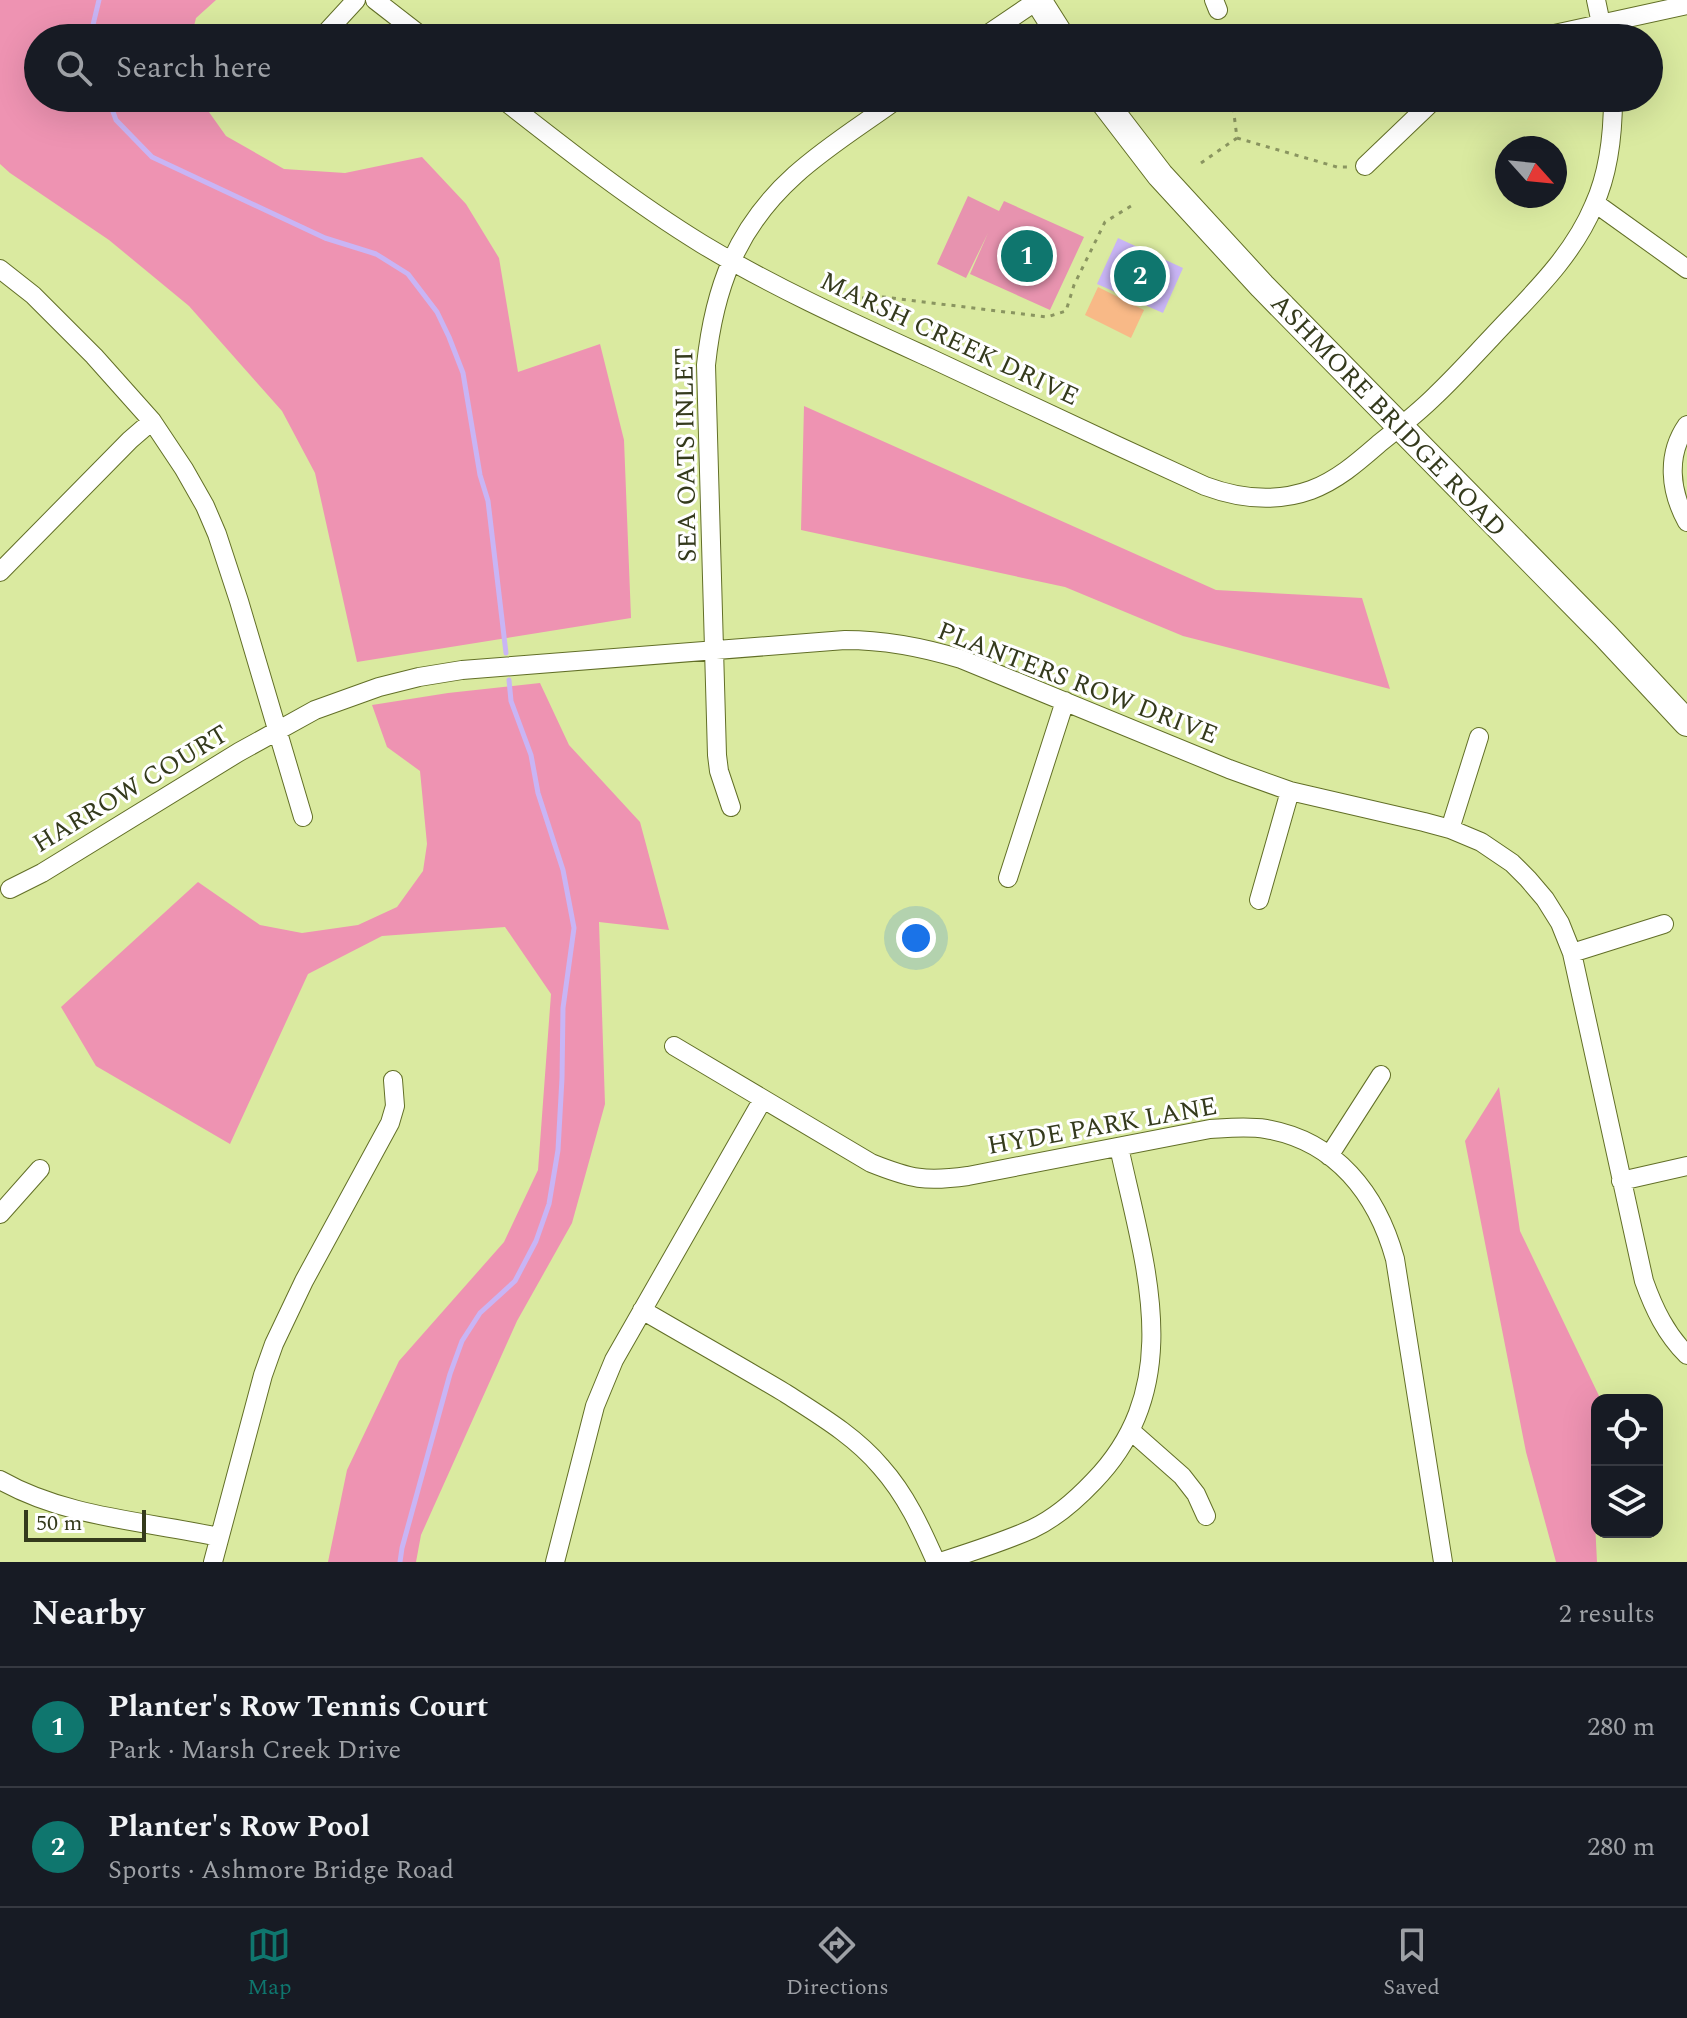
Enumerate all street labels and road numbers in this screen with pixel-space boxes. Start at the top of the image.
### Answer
street label: MARSH CREEK DRIVE [813,261,1086,417]
street label: ASHMORE BRIDGE ROAD [1261,285,1516,547]
street label: SEA OATS INLET [664,347,708,563]
street label: PLANTERS ROW DRIVE [931,611,1224,755]
street label: HARROW COURT [25,714,236,863]
street label: HYDE PARK LANE [984,1086,1220,1166]

